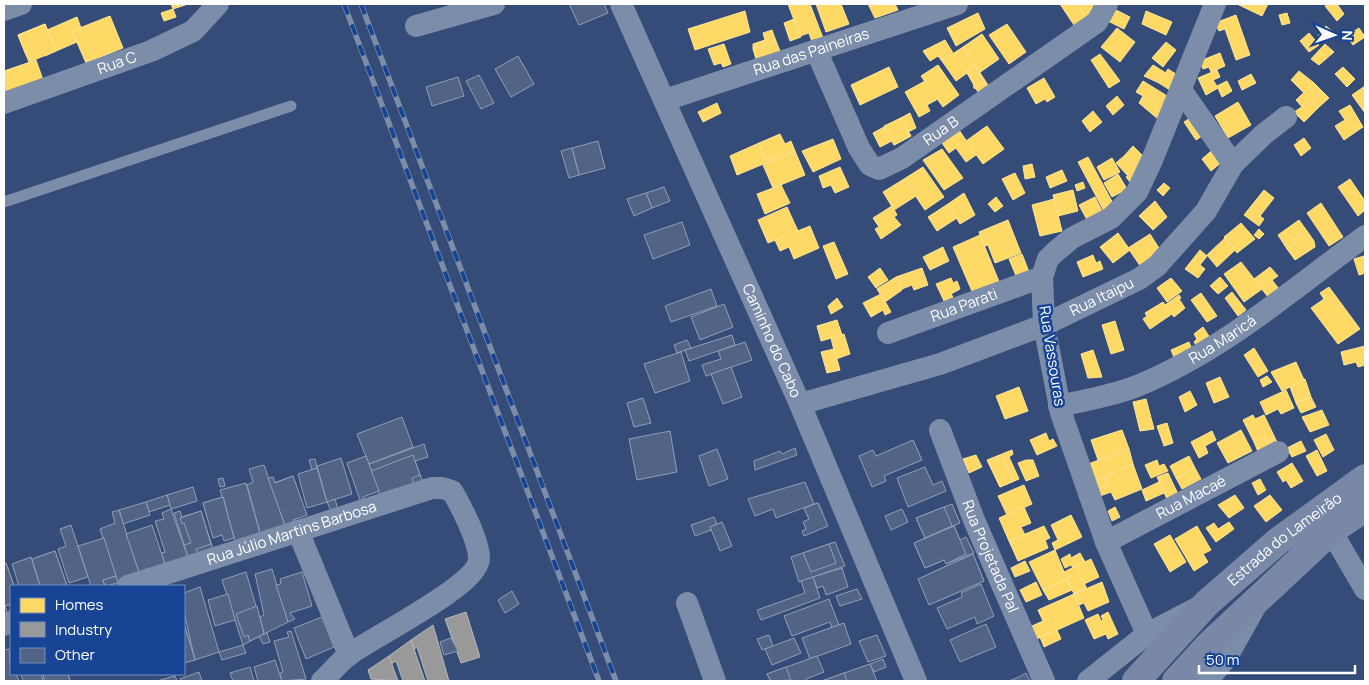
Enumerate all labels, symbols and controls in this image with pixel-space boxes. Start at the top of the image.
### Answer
north arrow [1309,10,1359,60]
street label: Rua das Paineiras [750,23,872,80]
text: N [1338,30,1357,41]
street label: Rua C [94,46,140,79]
street label: Rua B [919,111,963,150]
street label: Rua Itaipu [1066,272,1137,321]
street label: Caminho do Cabo [738,280,807,401]
street label: Rua Parati [928,283,1000,327]
street label: Rua Vassouras [1034,304,1071,408]
street label: Rua Maricá [1185,310,1260,369]
street label: Rua Macaé [1152,470,1230,524]
street label: Estrada do Lameirão [1223,487,1346,591]
street label: Rua Júlio Martins Barbosa [204,496,379,570]
street label: Rua Projetada Pal [957,497,1024,616]
legend [10,585,185,675]
text: Homes [55,594,104,615]
text: Industry [55,619,112,640]
scale bar [1199,642,1355,674]
text: Other [55,644,96,665]
text: 50 m [1206,649,1240,670]

